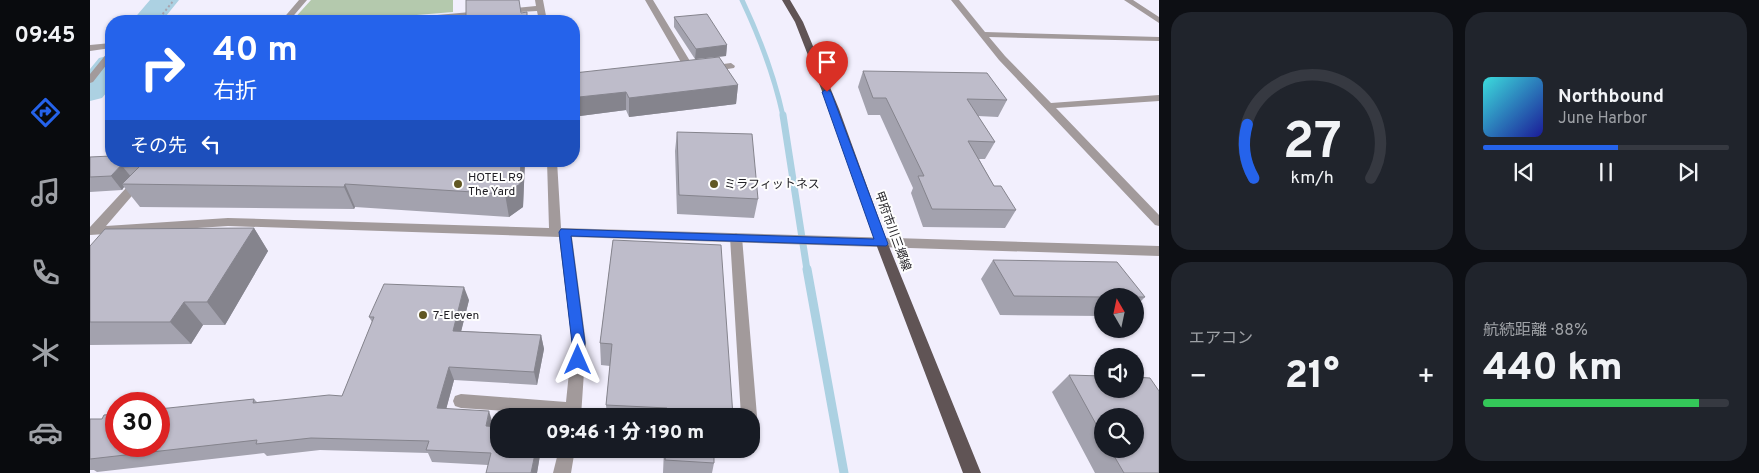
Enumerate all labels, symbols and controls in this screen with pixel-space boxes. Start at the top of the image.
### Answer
text: 09:45 [15,23,75,50]
text: 40 m [213,29,298,73]
icon: right [130,35,195,100]
pin [806,41,848,92]
icon: arrive [813,48,841,76]
text: 右折 [213,79,257,106]
text: Northbound [1558,85,1664,109]
icon: directions [28,95,63,130]
text: June Harbor [1558,109,1647,129]
text: 27 [1282,111,1342,177]
icon: left [197,130,225,158]
text: その先 [130,135,187,159]
icon: previous [1510,158,1538,186]
icon: pause [1592,158,1620,186]
icon: next [1674,158,1702,186]
text: km/h [1290,167,1334,190]
place label: HOTEL R9 The Yard [468,170,523,200]
icon: music [28,175,63,210]
place label: ミラフィットネス [724,177,820,193]
marker: HOTEL R9 The Yard [452,178,464,190]
marker: ミラフィットネス [708,178,720,190]
street label: 甲府市川三郷線 [870,189,914,274]
icon: phone [28,255,63,290]
north arrow [1094,288,1144,338]
map controls [1094,288,1144,458]
place label: 7-Eleven [433,308,479,324]
marker: 7-Eleven [417,309,429,321]
text: 航続距離 · 88% [1483,321,1588,341]
text: エアコン [1189,329,1253,349]
position arrow [551,333,603,385]
icon: climate [28,335,63,370]
text: 440 km [1483,345,1623,394]
button: sound [1094,348,1144,398]
text: 21° [1285,353,1339,402]
text: − [1189,360,1207,396]
text: + [1417,360,1435,396]
speed limit sign: 30 [105,392,170,457]
button: search [1094,408,1144,458]
icon: car [28,415,63,450]
text: 09:46 · 1 分 · 190 m [546,421,704,445]

